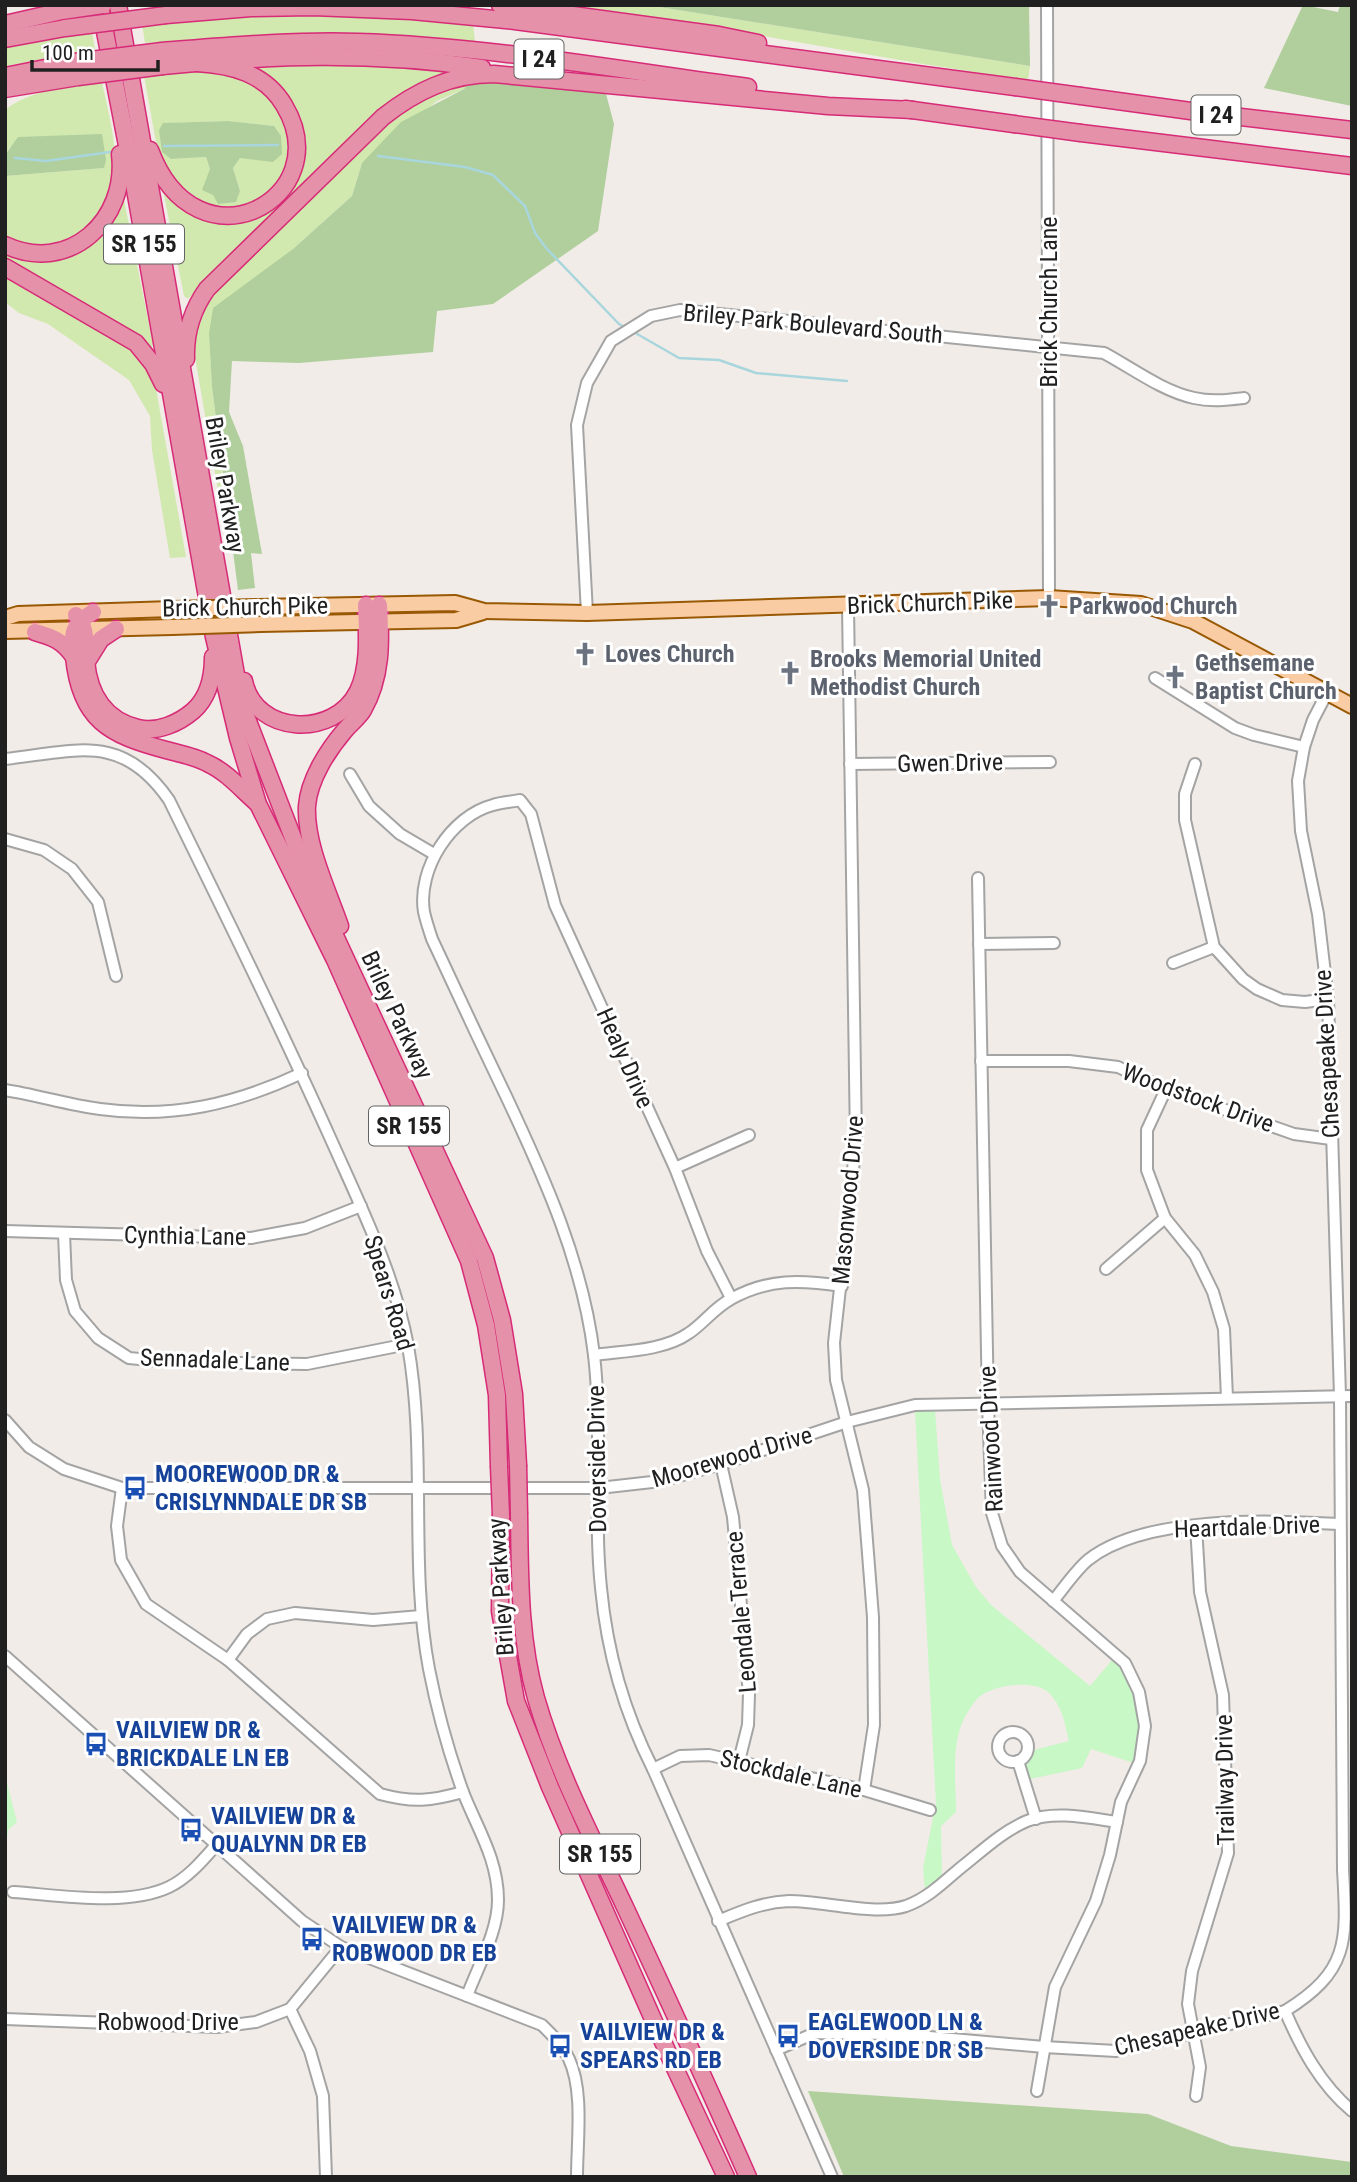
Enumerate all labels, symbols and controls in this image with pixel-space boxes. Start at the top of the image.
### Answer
scale bar [32,28,158,72]
road number: I 24 [514,40,564,78]
text: 100 m [42,41,94,65]
road number: I 24 [1192,96,1240,134]
street label: Brick Church Lane [1035,216,1063,388]
road number: SR 155 [104,224,184,264]
street label: Briley Park Boulevard South [682,299,944,349]
street label: Briley Parkway [199,415,251,555]
street label: Brick Church Pike [847,586,1013,620]
street label: Brick Church Pike [162,592,328,622]
church icon: Parkwood Church [1035,592,1063,620]
place label: Parkwood Church [1069,592,1238,620]
church icon: Loves Church [571,640,599,668]
place label: Loves Church [605,640,735,668]
place label: Brooks Memorial United Methodist Church [810,645,1041,701]
place label: Gethsemane Baptist Church [1195,649,1337,705]
church icon: Brooks Memorial United Methodist Church [776,659,804,687]
church icon: Gethsemane Baptist Church [1161,663,1189,691]
street label: Gwen Drive [897,748,1003,778]
street label: Briley Parkway [355,947,439,1083]
street label: Chesapeake Drive [1309,969,1345,1139]
street label: Healy Drive [591,1004,659,1112]
street label: Woodstock Drive [1118,1058,1278,1138]
road number: SR 155 [369,1106,449,1146]
street label: Masonwood Drive [827,1114,869,1286]
street label: Cynthia Lane [124,1221,246,1251]
street label: Spears Road [358,1232,420,1354]
street label: Sennadale Lane [140,1343,290,1377]
street label: Rainwood Drive [973,1365,1009,1513]
street label: Doverside Drive [582,1385,612,1533]
street label: Moorewood Drive [649,1421,815,1493]
place label: MOOREWOOD DR & CRISLYNNDALE DR SB [155,1460,367,1516]
bus stop icon: MOOREWOOD DR & CRISLYNNDALE DR SB [121,1474,149,1502]
street label: Heartdale Drive [1173,1510,1321,1544]
street label: Briley Parkway [482,1517,520,1657]
street label: Leondale Terrace [720,1530,762,1694]
street label: Trailway Drive [1210,1714,1240,1846]
place label: VAILVIEW DR & BRICKDALE LN EB [116,1716,290,1772]
bus stop icon: VAILVIEW DR & BRICKDALE LN EB [82,1730,110,1758]
street label: Stockdale Lane [717,1744,865,1804]
place label: VAILVIEW DR & QUALYNN DR EB [211,1802,367,1858]
bus stop icon: VAILVIEW DR & QUALYNN DR EB [177,1816,205,1844]
road number: SR 155 [560,1834,640,1873]
place label: VAILVIEW DR & ROBWOOD DR EB [332,1911,497,1967]
bus stop icon: VAILVIEW DR & ROBWOOD DR EB [298,1925,326,1953]
street label: Chesapeake Drive [1112,1996,1282,2062]
street label: Robwood Drive [97,2008,239,2036]
place label: EAGLEWOOD LN & DOVERSIDE DR SB [808,2008,984,2064]
place label: VAILVIEW DR & SPEARS RD EB [580,2018,725,2074]
bus stop icon: EAGLEWOOD LN & DOVERSIDE DR SB [774,2022,802,2050]
bus stop icon: VAILVIEW DR & SPEARS RD EB [546,2032,574,2060]

